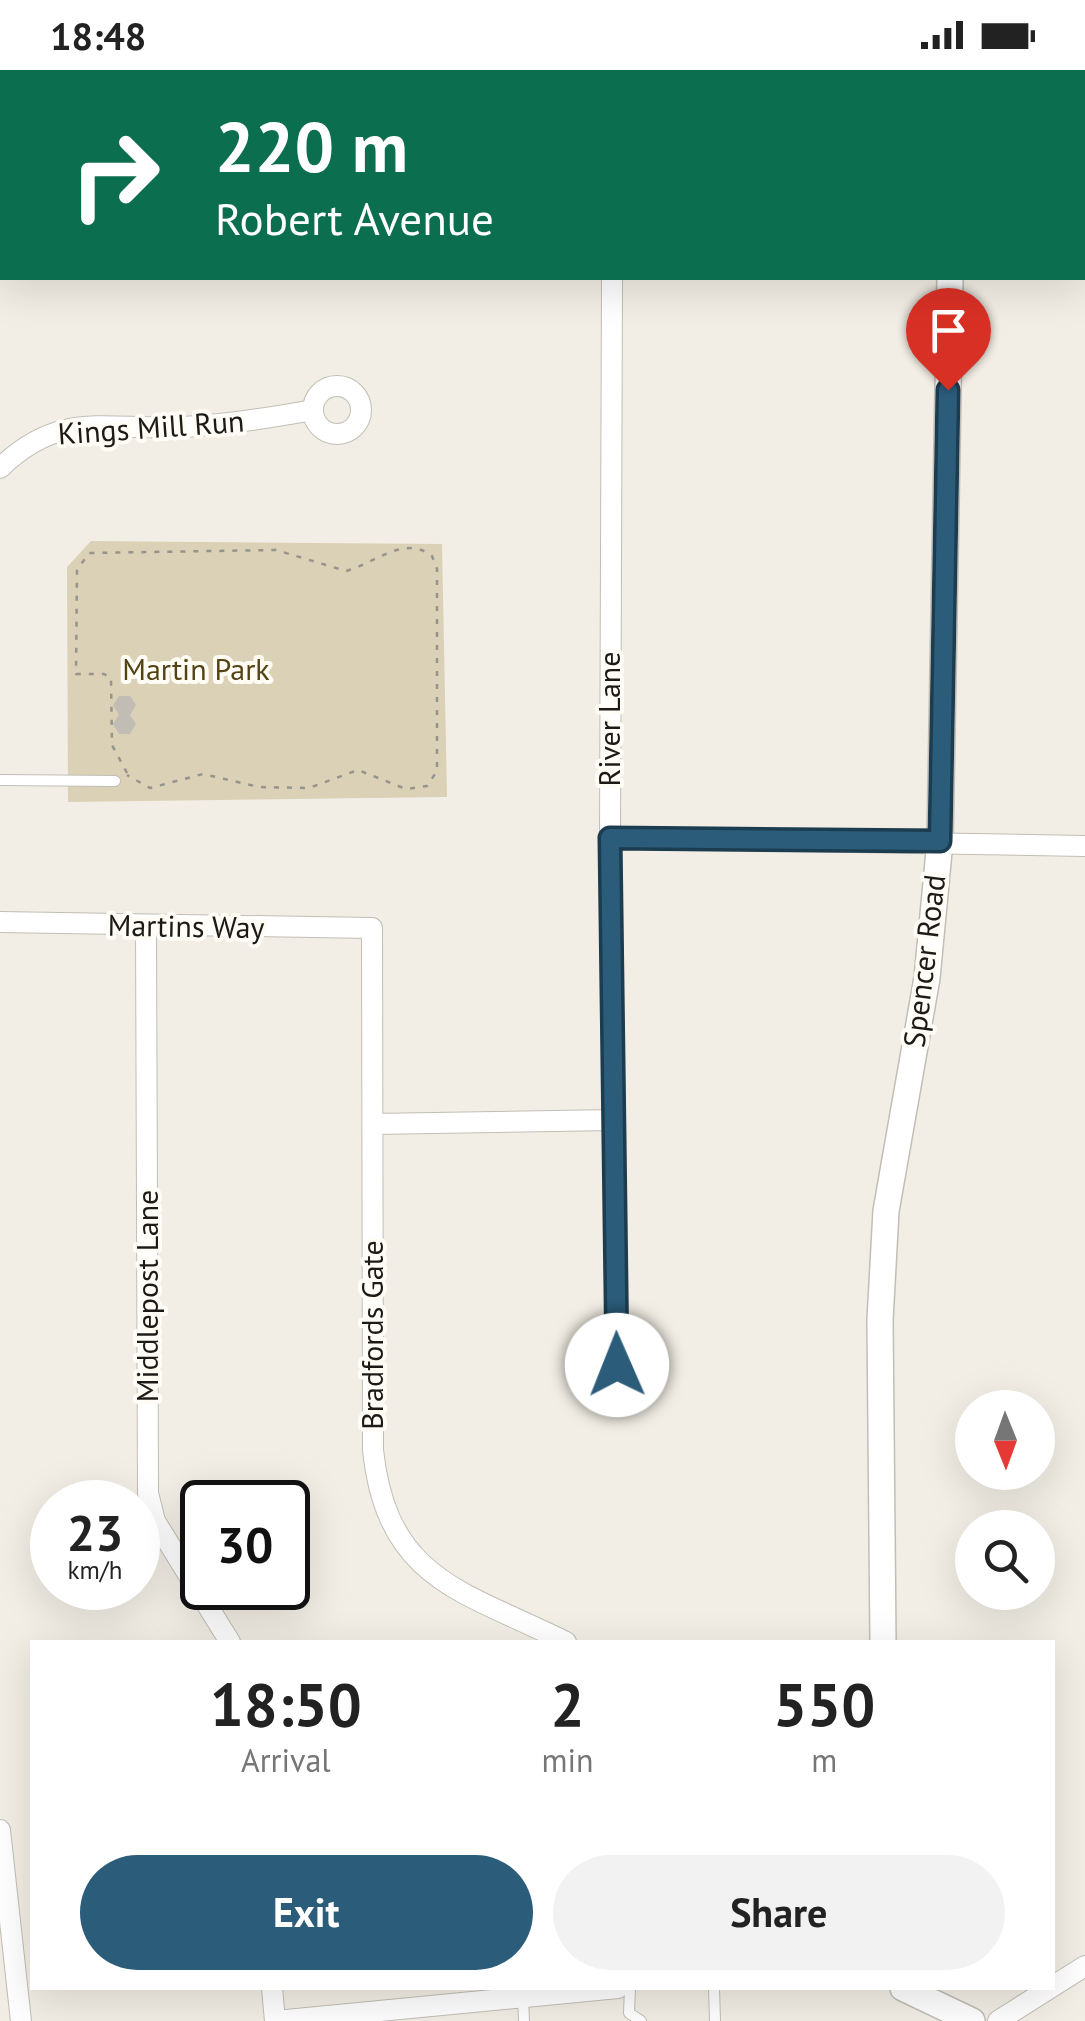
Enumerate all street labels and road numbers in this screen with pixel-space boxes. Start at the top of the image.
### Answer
street label: Kings Mill Run [56,401,245,452]
street label: River Lane [589,652,628,786]
street label: Spencer Road [894,872,953,1049]
street label: Martins Way [107,905,265,946]
street label: Middlepost Lane [127,1190,166,1402]
street label: Bradfords Gate [352,1240,391,1430]

